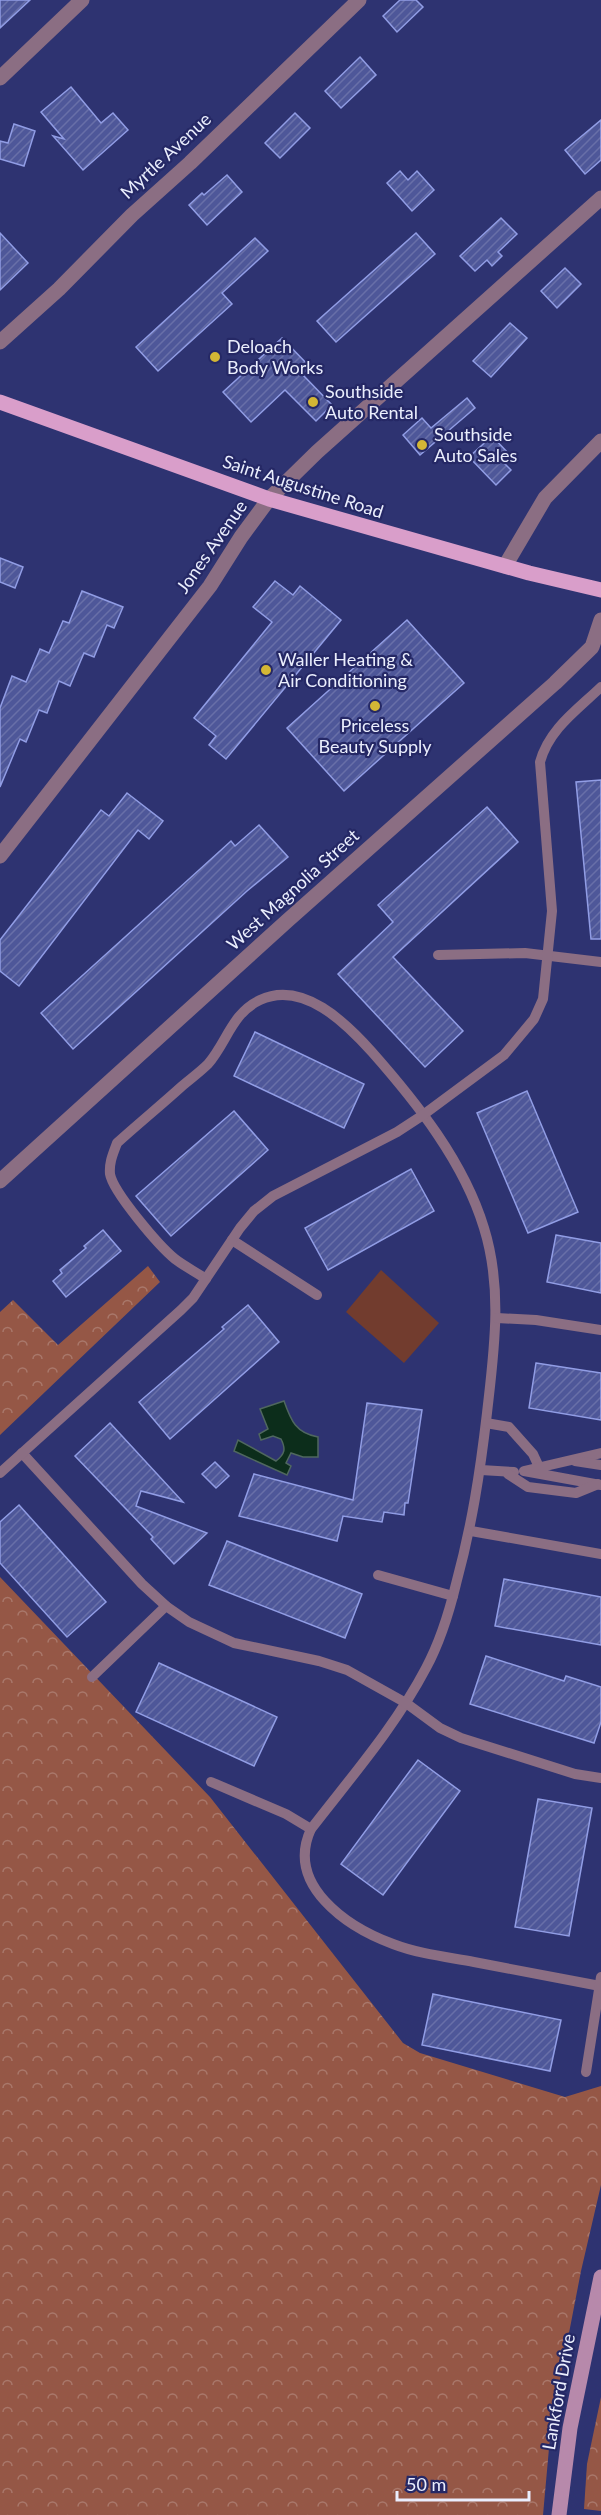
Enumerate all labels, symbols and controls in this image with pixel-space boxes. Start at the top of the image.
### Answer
street label: Myrtle Avenue [115,108,215,203]
place label: Deloach Body Works [227,335,324,378]
marker: Deloach Body Works [208,350,222,364]
place label: Southside Auto Rental [325,380,418,423]
marker: Southside Auto Rental [306,395,320,409]
place label: Southside Auto Sales [434,423,518,466]
marker: Southside Auto Sales [415,438,429,452]
street label: Saint Augustine Road [220,450,386,522]
street label: Jones Avenue [171,496,251,597]
place label: Waller Heating & Air Conditioning [278,648,413,691]
marker: Waller Heating & Air Conditioning [259,663,273,677]
marker: Priceless Beauty Supply [368,699,382,713]
place label: Priceless Beauty Supply [318,714,432,757]
street label: West Magnolia Street [222,824,363,954]
street label: Lankford Drive [537,2332,579,2452]
scale bar [397,2464,529,2502]
text: 50 m [406,2473,446,2495]

